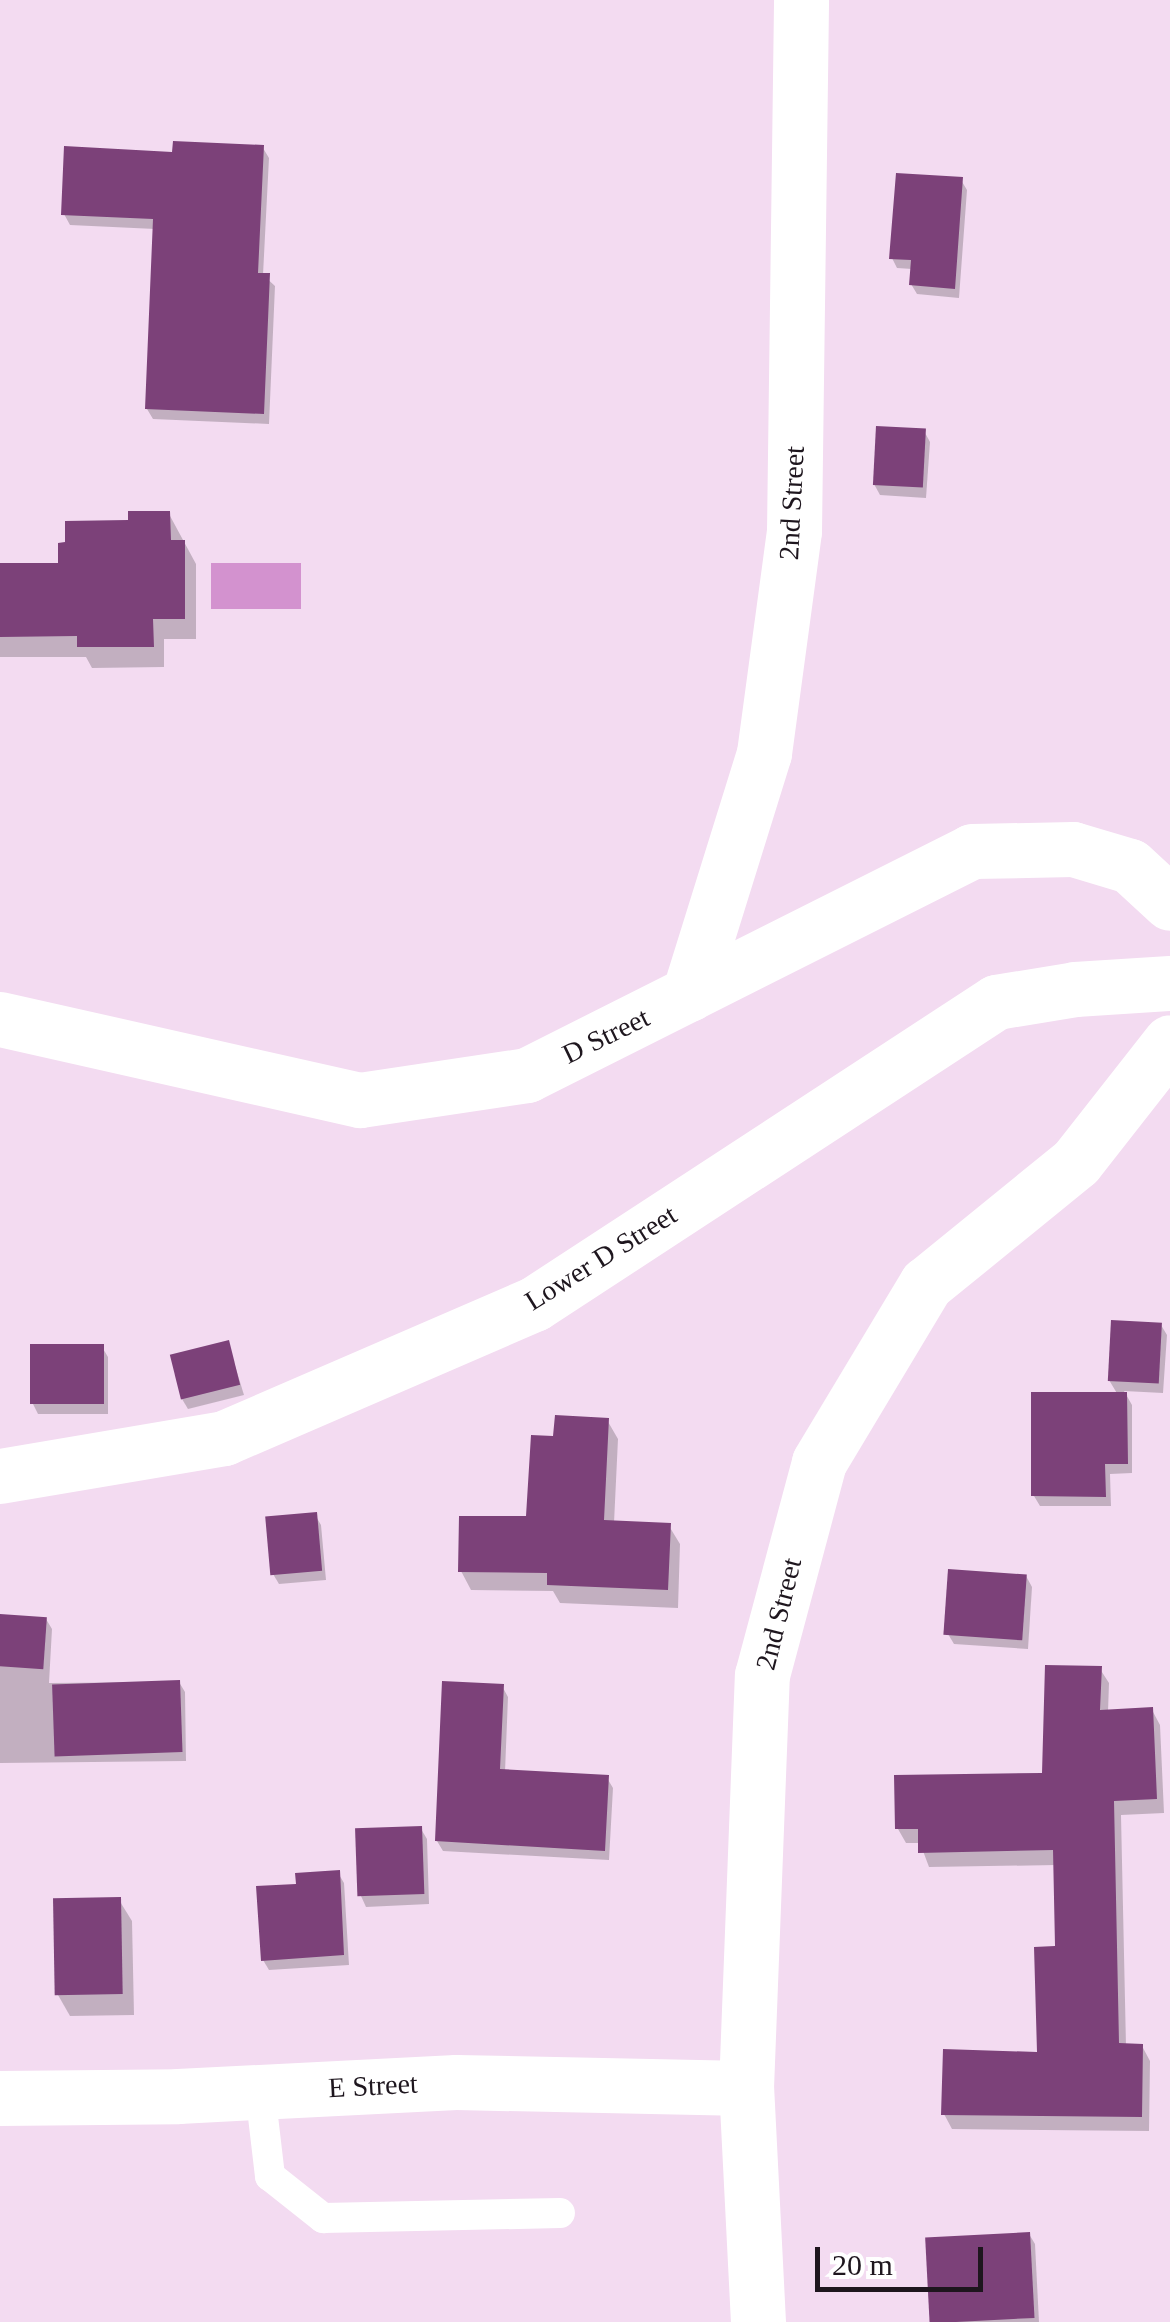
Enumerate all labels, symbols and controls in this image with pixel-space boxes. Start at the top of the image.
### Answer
street label: 2nd Street [772,445,812,561]
street label: D Street [557,1001,655,1071]
street label: Lower D Street [519,1198,683,1318]
street label: 2nd Street [749,1554,809,1674]
street label: E Street [327,2067,419,2105]
scale bar [820,2227,988,2289]
text: 20 m [832,2248,893,2281]

